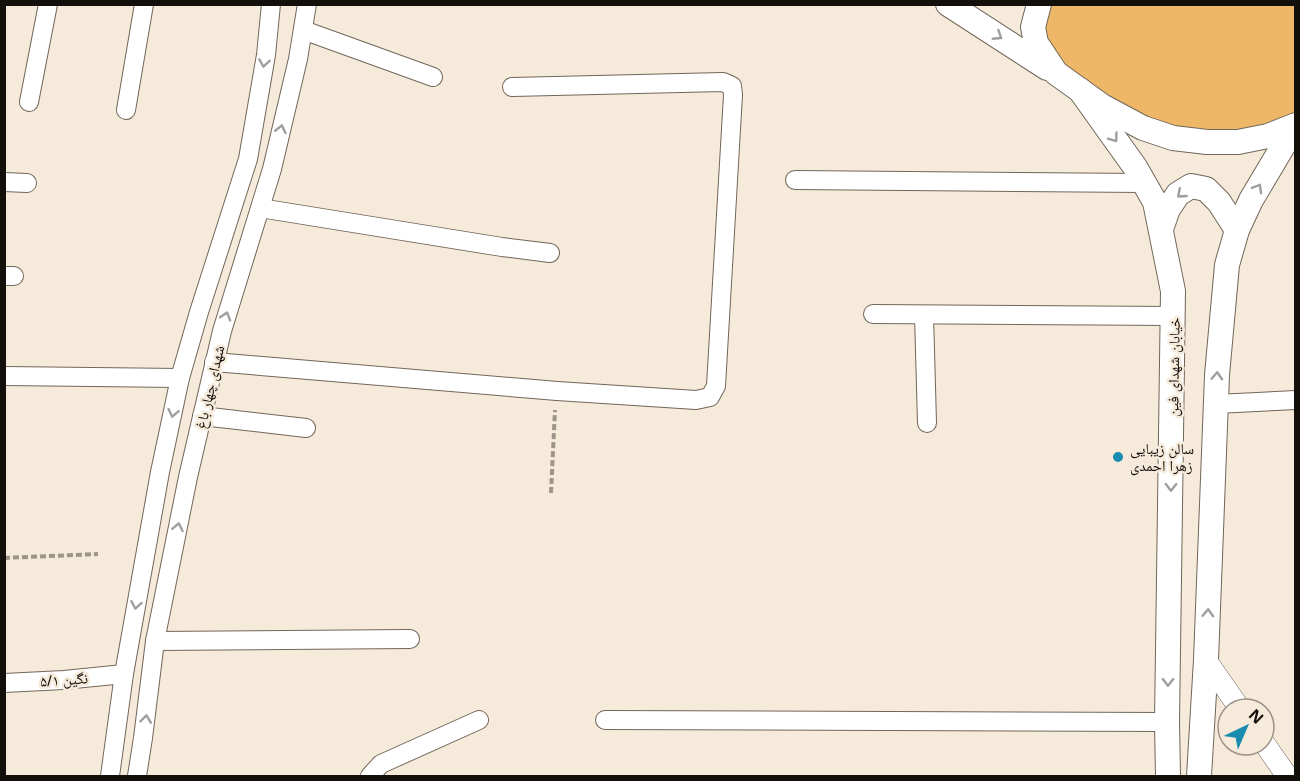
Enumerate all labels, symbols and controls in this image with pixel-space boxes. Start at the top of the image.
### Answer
one-way arrow [991,29,1002,40]
one-way arrow [259,58,271,67]
one-way arrow [274,124,287,134]
one-way arrow [1107,131,1118,142]
one-way arrow [1251,184,1262,194]
one-way arrow [1177,187,1188,198]
one-way arrow [219,311,231,322]
street label: خیابان شهدای فین [1162,317,1185,417]
street label: شهدای چهار باغ [190,343,229,431]
one-way arrow [1211,372,1224,381]
one-way arrow [167,408,180,418]
place label: سالن‌ زیبایی زهرا احمدی [1130,438,1194,476]
marker: سالن‌ زیبایی زهرا احمدی [1111,450,1125,464]
one-way arrow [1165,482,1177,491]
one-way arrow [171,522,184,532]
one-way arrow [130,599,143,609]
one-way arrow [1201,609,1214,618]
street label: نگین ۵/۱ [39,667,89,692]
one-way arrow [1162,677,1174,686]
north arrow [1216,697,1276,757]
text: N [1244,704,1269,729]
one-way arrow [139,714,151,723]

